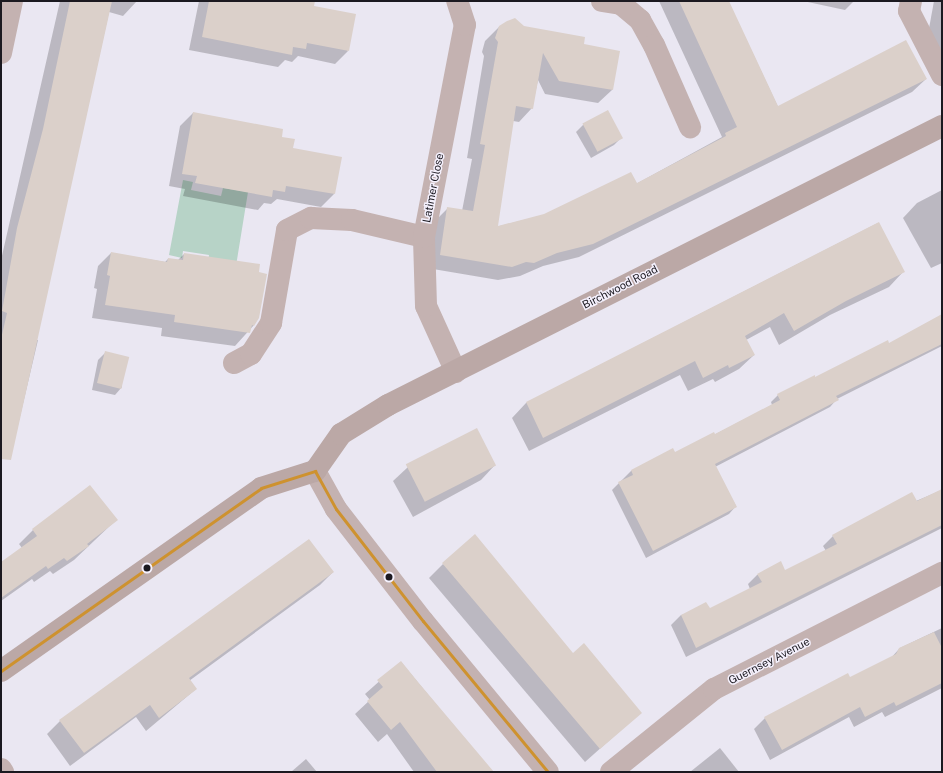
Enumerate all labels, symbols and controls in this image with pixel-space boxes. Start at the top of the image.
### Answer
street label: Latimer Close [420,152,446,224]
street label: Birchwood Road [580,262,660,312]
unlabelled marker [142,563,152,573]
unlabelled marker [384,572,394,582]
street label: Guernsey Avenue [726,635,812,687]

